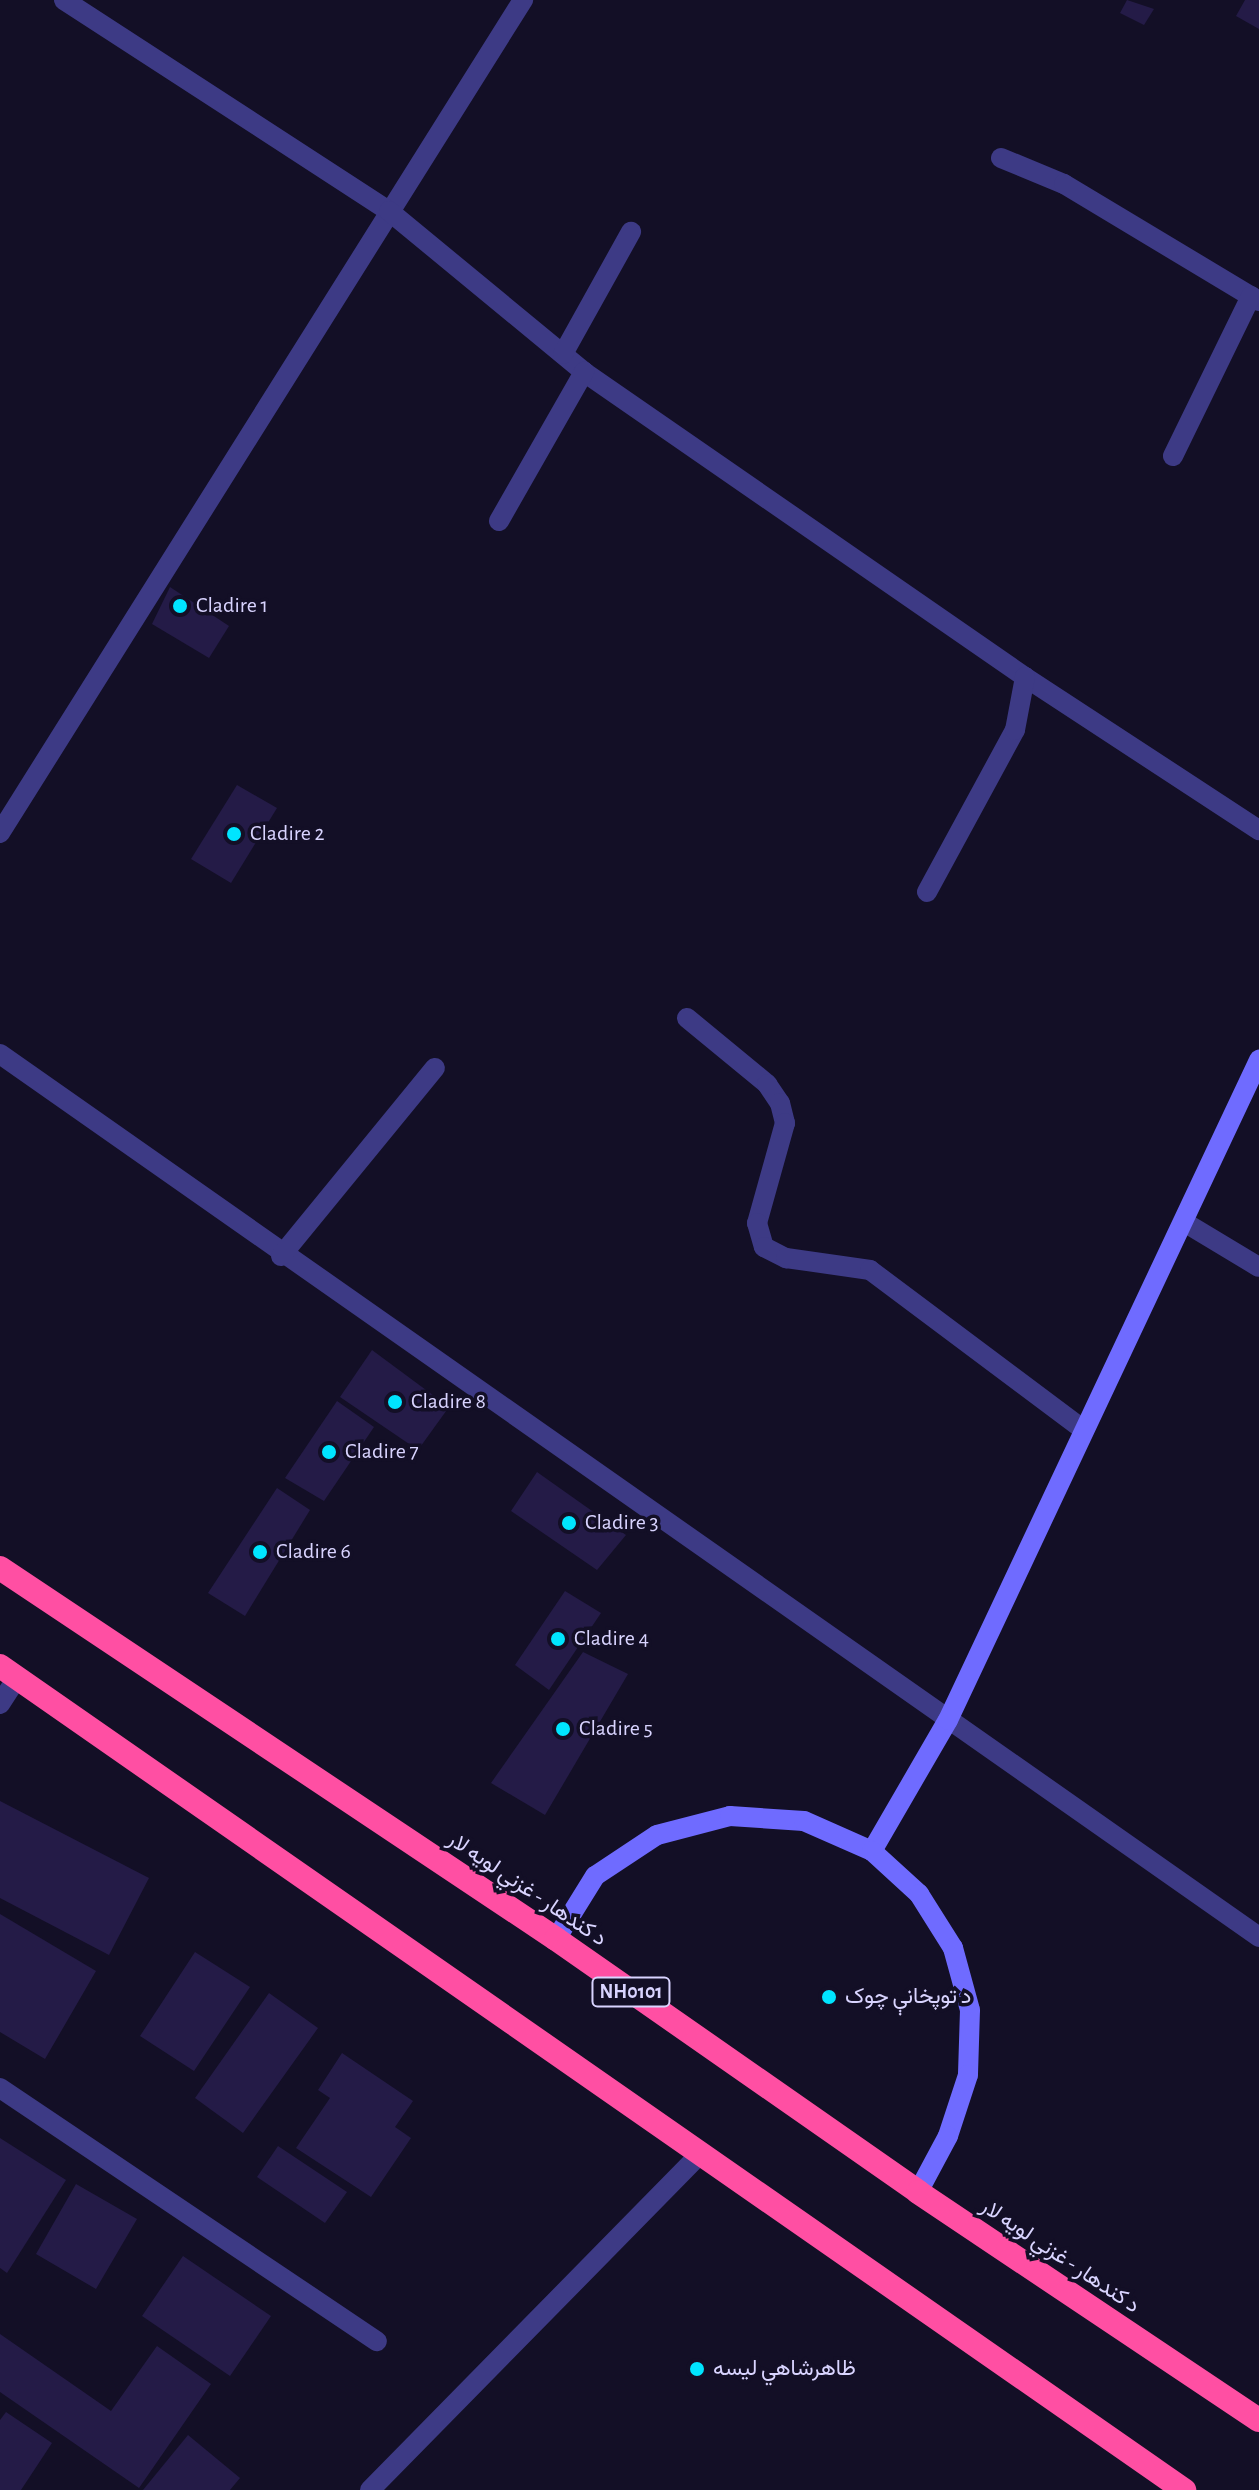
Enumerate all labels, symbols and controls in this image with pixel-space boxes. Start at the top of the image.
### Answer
place label: Cladire 1 [196,593,268,619]
marker: Cladire 1 [171,597,189,615]
place label: Cladire 2 [250,821,325,847]
marker: Cladire 2 [225,825,243,843]
place label: Cladire 8 [411,1389,486,1415]
marker: Cladire 8 [386,1393,404,1411]
place label: Cladire 7 [345,1439,419,1465]
marker: Cladire 7 [320,1443,338,1461]
place label: Cladire 3 [585,1510,659,1536]
marker: Cladire 3 [560,1514,578,1532]
place label: Cladire 6 [276,1539,351,1565]
marker: Cladire 6 [251,1543,269,1561]
place label: Cladire 4 [574,1626,649,1652]
marker: Cladire 4 [549,1630,567,1648]
place label: Cladire 5 [579,1716,653,1742]
marker: Cladire 5 [554,1720,572,1738]
street label: د کندهار - غزني لويه لار [442,1826,612,1952]
road number: NH0101 [591,1976,671,2008]
place label: د توپخانې چوک [845,1984,971,2010]
marker: د توپخانې چوک [820,1988,838,2006]
street label: د کندهار - غزني لويه لار [975,2193,1145,2319]
place label: ظاهرشاهي لیسه [713,2356,856,2382]
marker: ظاهرشاهي لیسه [688,2360,706,2378]

